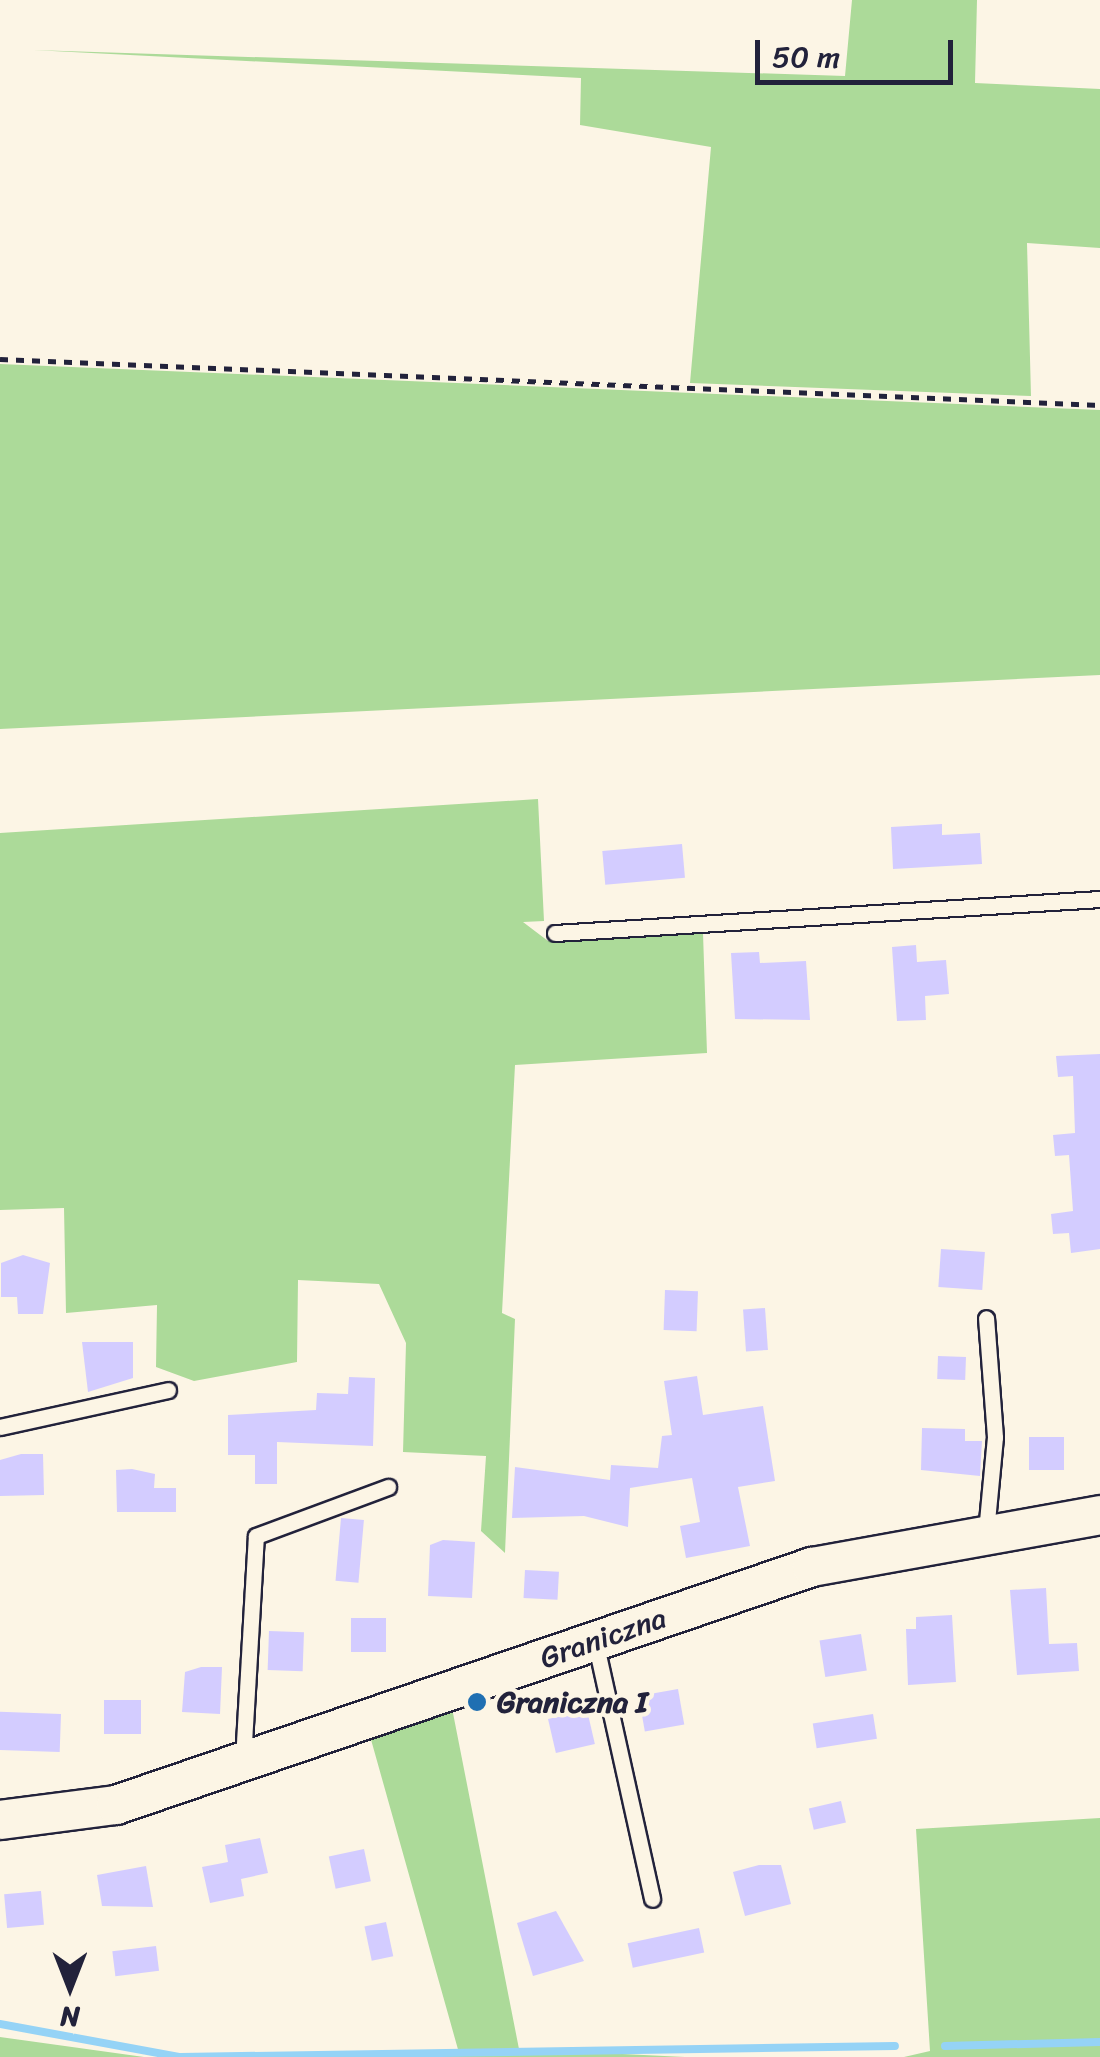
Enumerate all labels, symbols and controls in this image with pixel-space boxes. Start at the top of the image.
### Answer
scale bar [760,20,958,82]
text: 50 m [772,30,840,84]
street label: Graniczna [535,1600,671,1676]
place label: Graniczna I [497,1684,648,1720]
marker: Graniczna I [466,1691,488,1713]
north arrow [20,1937,120,2037]
text: N [60,1993,80,2042]

